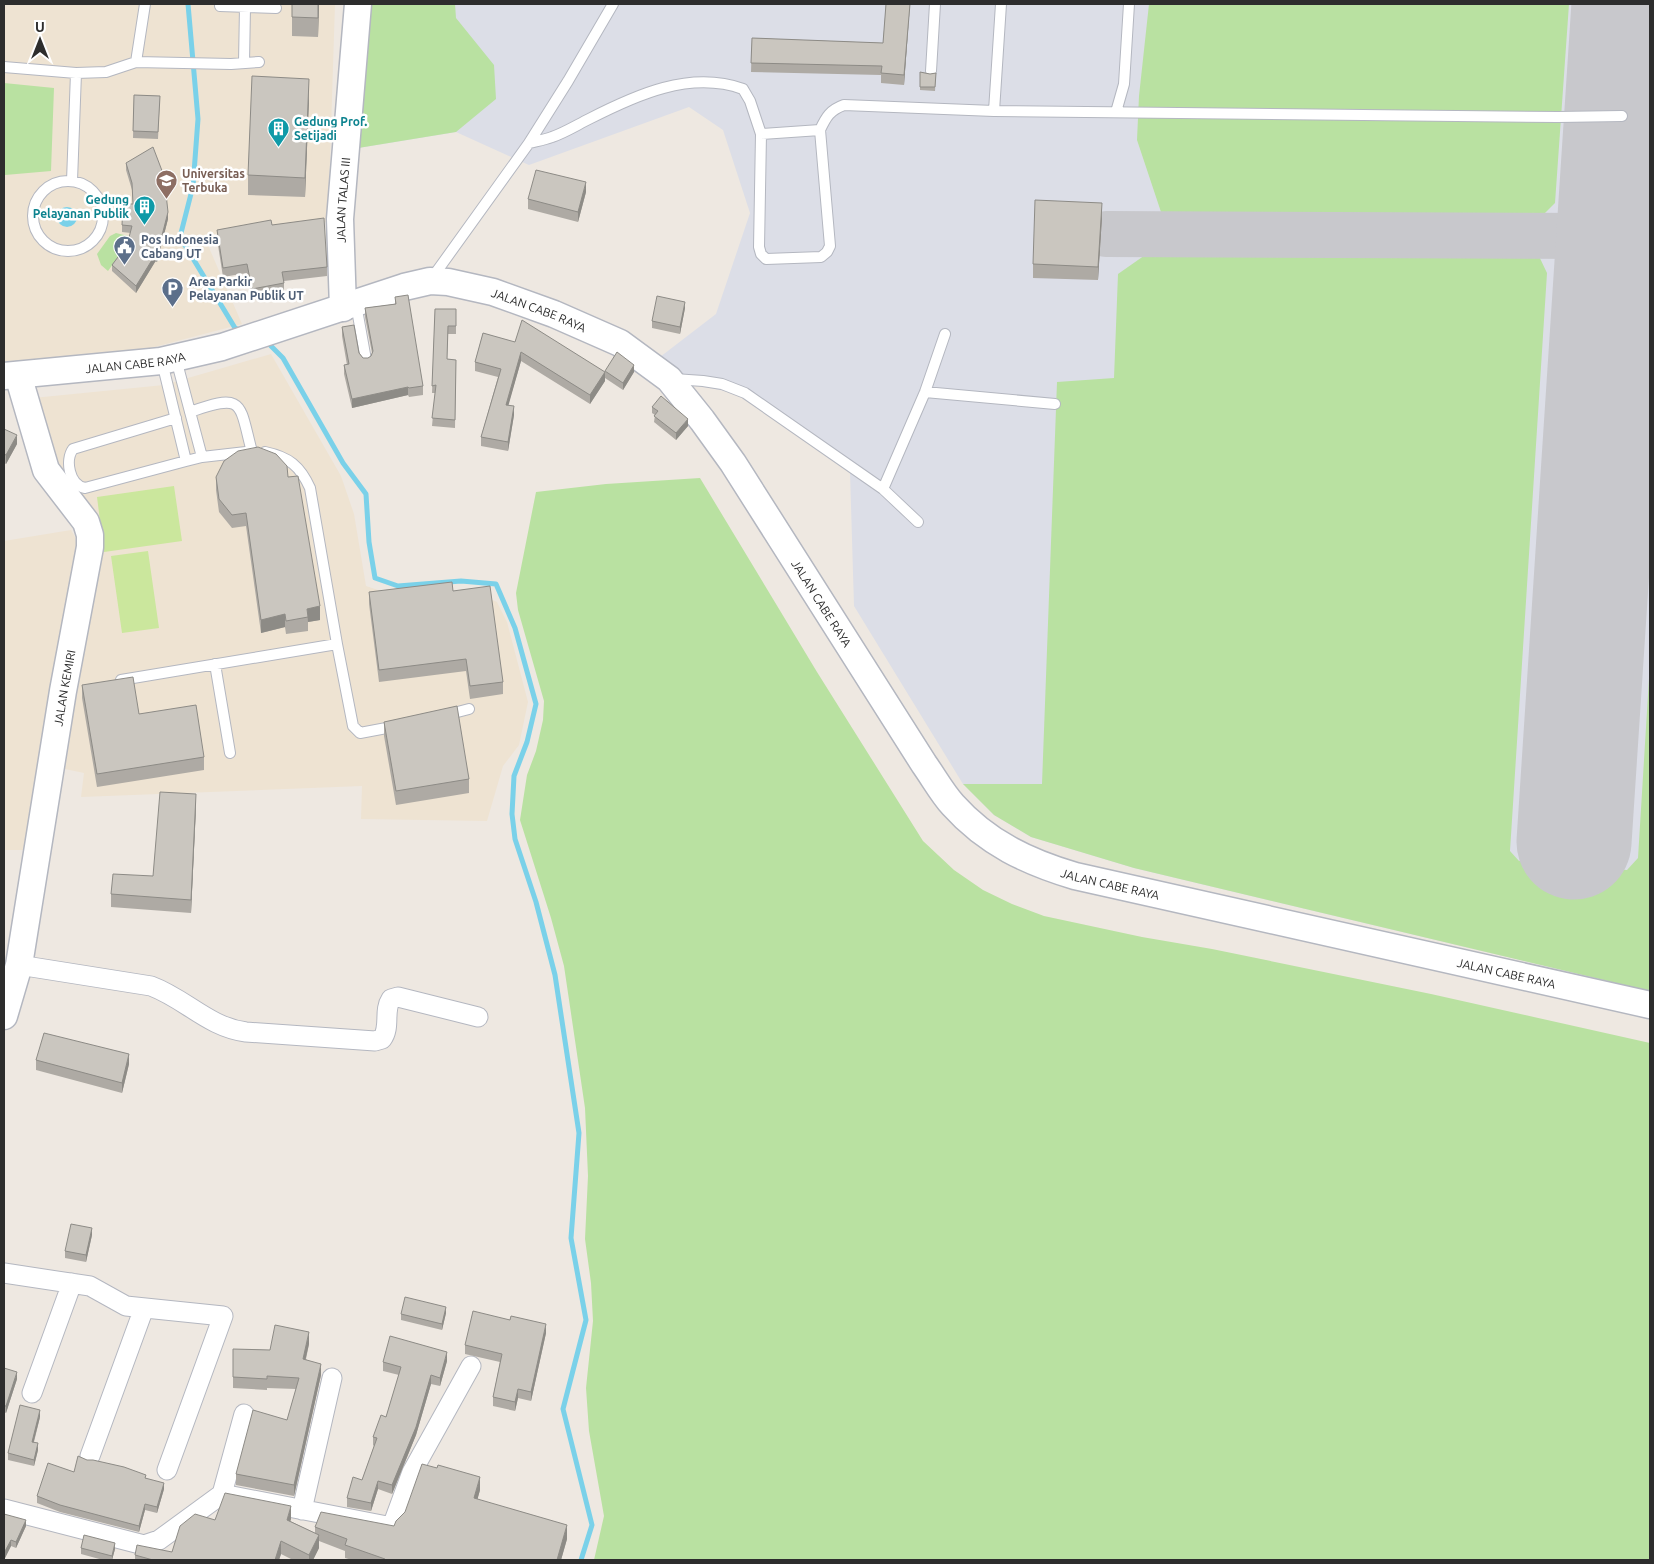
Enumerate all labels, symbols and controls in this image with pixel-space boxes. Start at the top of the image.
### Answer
north arrow [15,15,65,65]
text: U [35,19,45,35]
place label: Gedung Prof. Setijadi [294,115,367,142]
building icon: Gedung Prof. Setijadi [266,116,290,147]
street label: JALAN TALAS III [333,157,352,243]
place label: Universitas Terbuka [182,167,245,194]
school or university icon: Universitas Terbuka [154,168,178,199]
place label: Gedung Pelayanan Publik [33,193,129,220]
building icon: Gedung Pelayanan Publik [133,194,157,225]
place label: Pos Indonesia Cabang UT [141,233,219,260]
public building icon: Pos Indonesia Cabang UT [113,234,137,265]
place label: Area Parkir Pelayanan Publik UT [189,275,304,302]
parking icon: Area Parkir Pelayanan Publik UT [161,276,185,307]
street label: JALAN CABE RAYA [490,286,589,334]
street label: JALAN CABE RAYA [85,349,187,375]
street label: JALAN CABE RAYA [789,557,854,649]
street label: JALAN KEMIRI [51,648,77,727]
street label: JALAN CABE RAYA [1059,866,1161,901]
street label: JALAN CABE RAYA [1456,955,1557,990]

